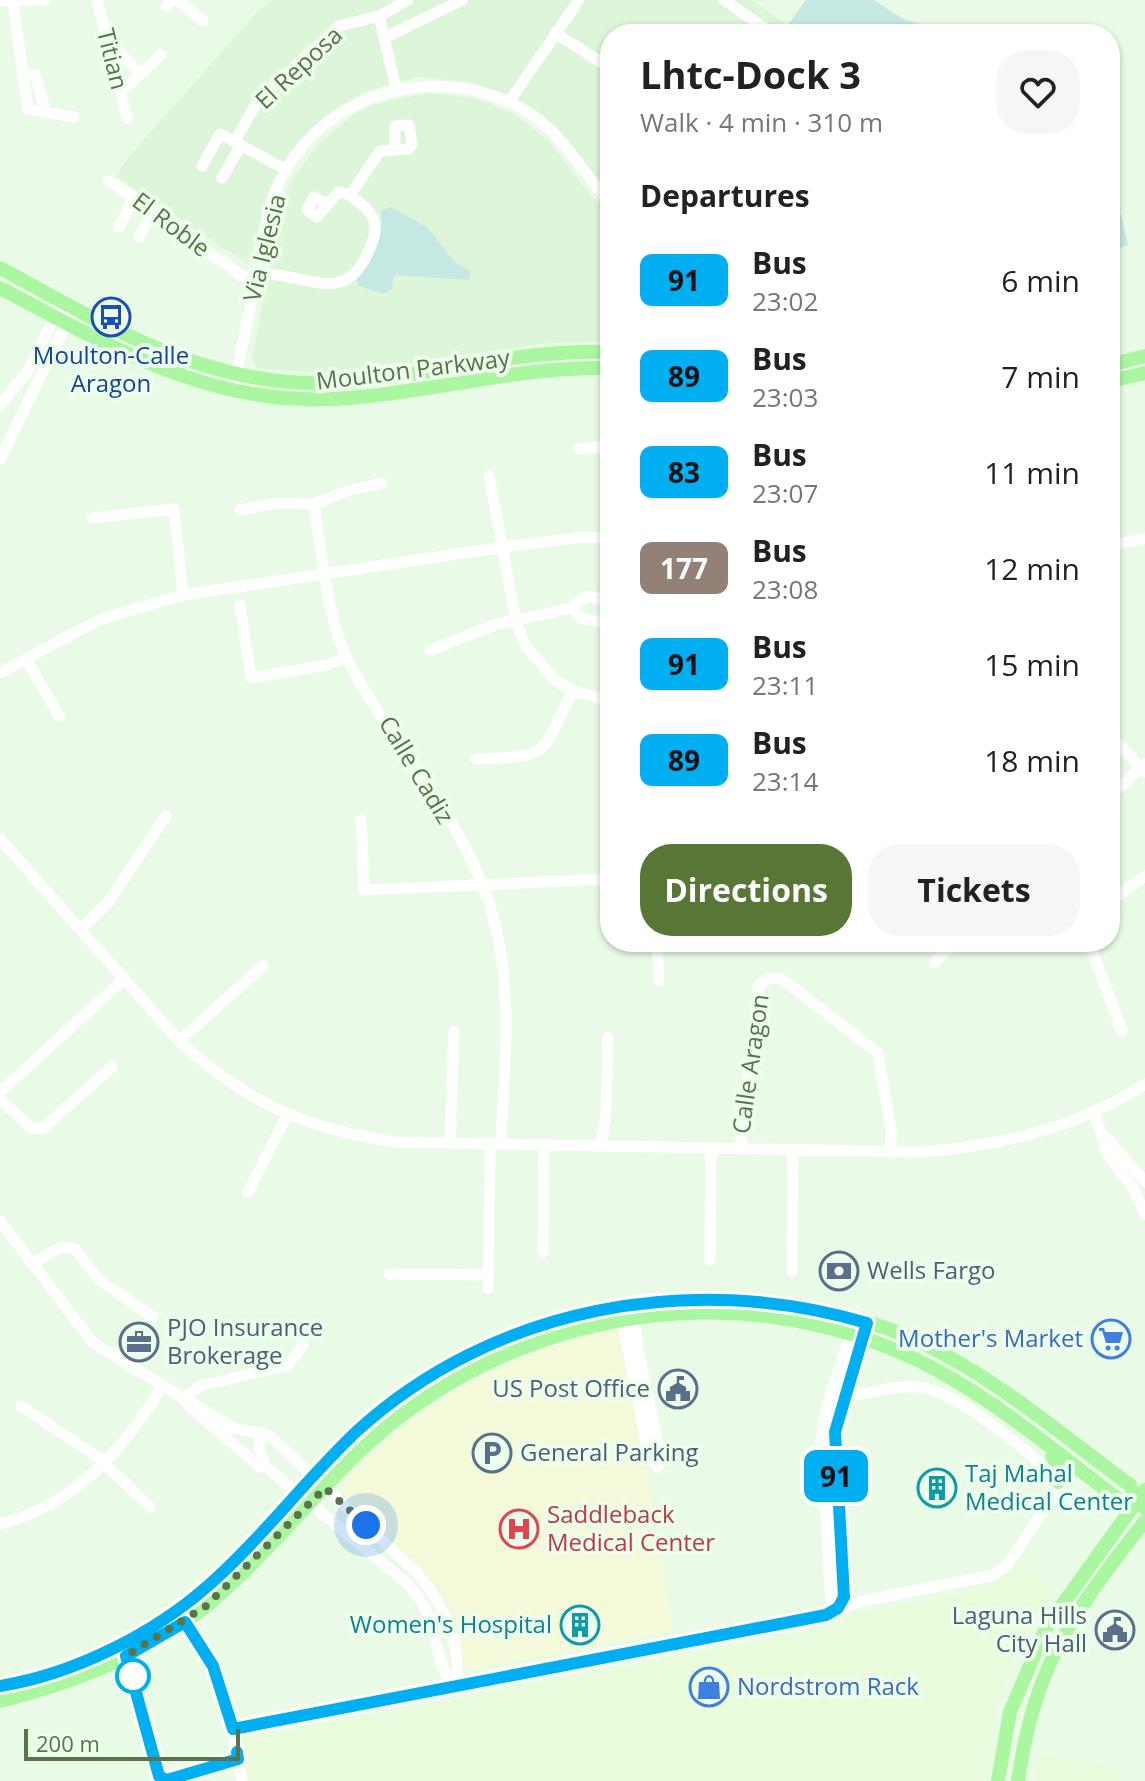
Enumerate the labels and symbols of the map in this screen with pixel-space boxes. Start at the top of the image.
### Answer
street label: El Reposa [247,18,349,116]
street label: Titian [90,25,137,93]
street label: El Roble [126,184,217,264]
street label: Via Iglesia [234,190,293,305]
bus stop icon: Moulton-Calle Aragon [90,296,132,338]
place label: Moulton-Calle Aragon [33,338,189,399]
street label: Moulton Parkway [314,340,513,397]
street label: Calle Cadiz [372,709,463,829]
street label: Calle Aragon [723,992,776,1136]
bank icon: Wells Fargo [818,1250,860,1292]
place label: Wells Fargo [867,1253,995,1286]
place label: PJO Insurance Brokerage [167,1310,323,1371]
supermarket icon: Mother's Market [1090,1318,1132,1360]
office icon: PJO Insurance Brokerage [118,1321,160,1363]
place label: Mother's Market [898,1321,1083,1354]
public building icon: US Post Office [657,1368,699,1410]
place label: US Post Office [492,1371,650,1404]
parking icon: General Parking [471,1432,513,1474]
place label: General Parking [520,1435,699,1468]
line badge: 91 [800,1450,872,1502]
place label: Taj Mahal Medical Center [965,1456,1133,1517]
building icon: Taj Mahal Medical Center [916,1467,958,1509]
place label: Saddleback Medical Center [547,1497,715,1558]
your location [346,1505,386,1545]
hospital icon: Saddleback Medical Center [498,1508,540,1550]
place label: Laguna Hills City Hall [952,1598,1087,1659]
building icon: Women's Hospital [559,1604,601,1646]
place label: Women's Hospital [350,1607,552,1640]
public building icon: Laguna Hills City Hall [1094,1609,1136,1651]
unlabelled marker [116,1659,150,1693]
shop icon: Nordstrom Rack [688,1666,730,1708]
place label: Nordstrom Rack [737,1669,919,1702]
scale bar [24,1725,240,1761]

